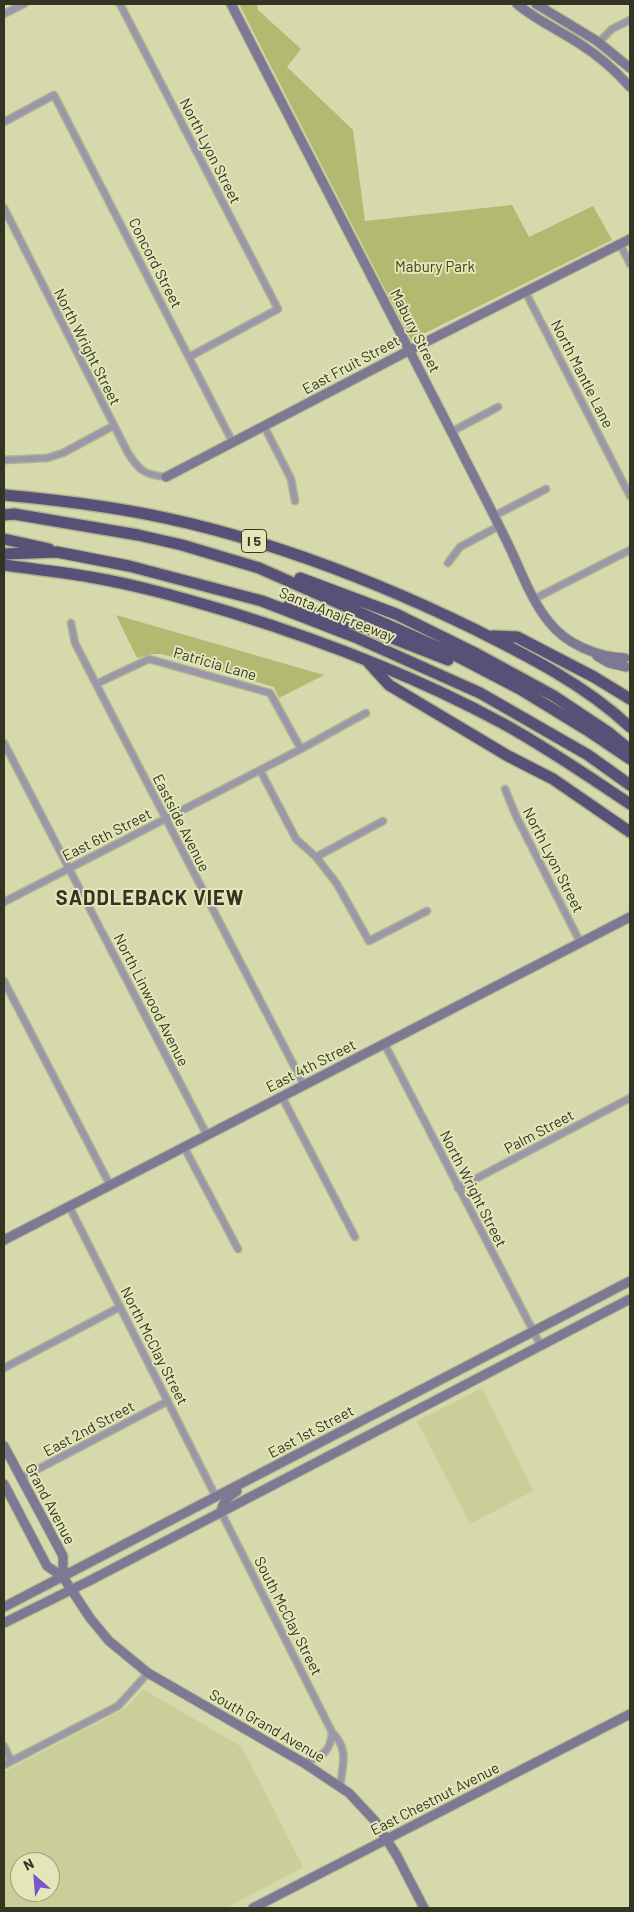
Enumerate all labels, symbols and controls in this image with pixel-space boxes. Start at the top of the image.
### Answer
street label: North Lyon Street [176,95,244,207]
street label: Concord Street [125,215,185,311]
park label: Mabury Park [395,258,475,276]
street label: North Wright Street [50,286,124,408]
street label: Mabury Street [386,286,444,376]
street label: North Mantle Lane [547,317,617,431]
street label: East Fruit Street [299,332,403,398]
road number: I 5 [242,530,266,552]
street label: Santa Ana Freeway [277,584,397,646]
street label: Patricia Lane [171,644,259,684]
street label: Eastside Avenue [149,771,213,875]
street label: North Lyon Street [519,804,587,916]
street label: East 6th Street [59,805,155,865]
district label: SADDLEBACK VIEW [54,886,246,910]
street label: North Linwood Avenue [110,931,192,1069]
street label: East 4th Street [263,1036,359,1096]
street label: Palm Street [501,1106,577,1158]
street label: North Wright Street [436,1128,510,1250]
street label: North McClay Street [116,1284,192,1408]
street label: East 2nd Street [40,1397,138,1461]
street label: East 1st Street [265,1402,357,1462]
street label: Grand Avenue [21,1460,79,1548]
street label: South McClay Street [250,1554,326,1678]
street label: South Grand Avenue [206,1686,328,1766]
street label: East Chestnut Avenue [368,1759,502,1839]
north arrow [10,1852,60,1902]
text: N [20,1854,36,1874]

